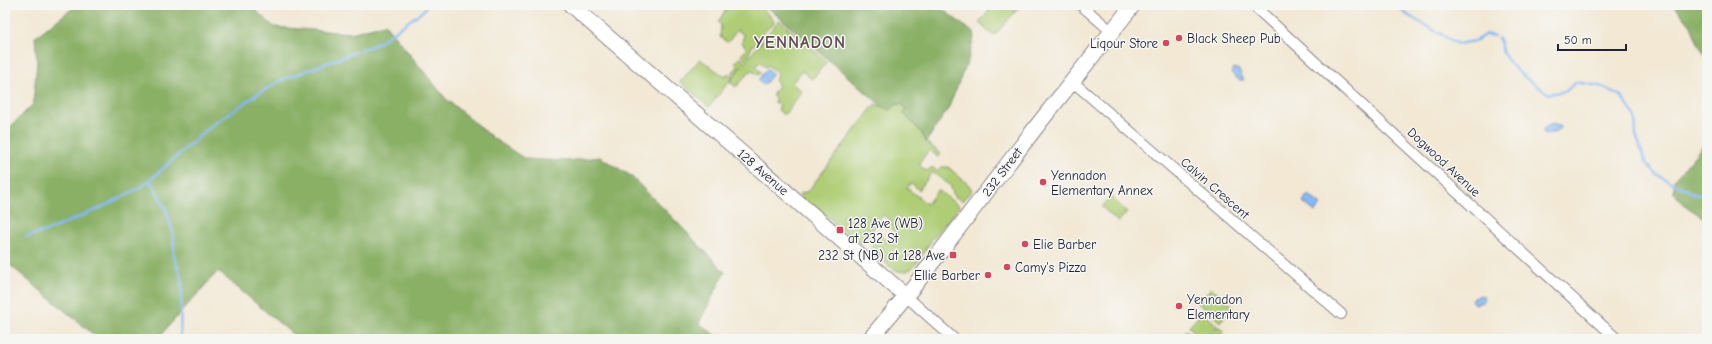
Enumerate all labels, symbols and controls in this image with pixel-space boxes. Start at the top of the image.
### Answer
scale bar [1558,26,1626,52]
place label: Black Sheep Pub [1187,31,1281,46]
district label: YENNADON [754,33,846,52]
marker: Black Sheep Pub [1174,33,1184,43]
text: 50 m [1564,33,1592,47]
place label: Liqour Store [1090,36,1158,51]
marker: Liqour Store [1161,38,1171,48]
street label: Dogwood Avenue [1404,124,1484,200]
street label: 232 Street [979,144,1026,199]
street label: 128 Avenue [734,146,792,199]
street label: Calvin Crescent [1178,154,1253,223]
place label: Yennadon Elementary Annex [1051,168,1153,198]
marker: Yennadon Elementary Annex [1038,177,1048,187]
place label: 128 Ave (WB) at 232 St [848,216,923,246]
marker: 128 Ave (WB) at 232 St [835,225,845,235]
place label: Elie Barber [1033,237,1097,252]
marker: Elie Barber [1020,239,1030,249]
place label: 232 St (NB) at 128 Ave [818,248,945,263]
marker: 232 St (NB) at 128 Ave [948,250,958,260]
place label: Camy's Pizza [1015,260,1086,275]
marker: Camy's Pizza [1002,262,1012,272]
place label: Ellie Barber [914,268,981,283]
marker: Ellie Barber [983,270,993,280]
place label: Yennadon Elementary [1187,292,1250,322]
marker: Yennadon Elementary [1174,301,1184,311]

